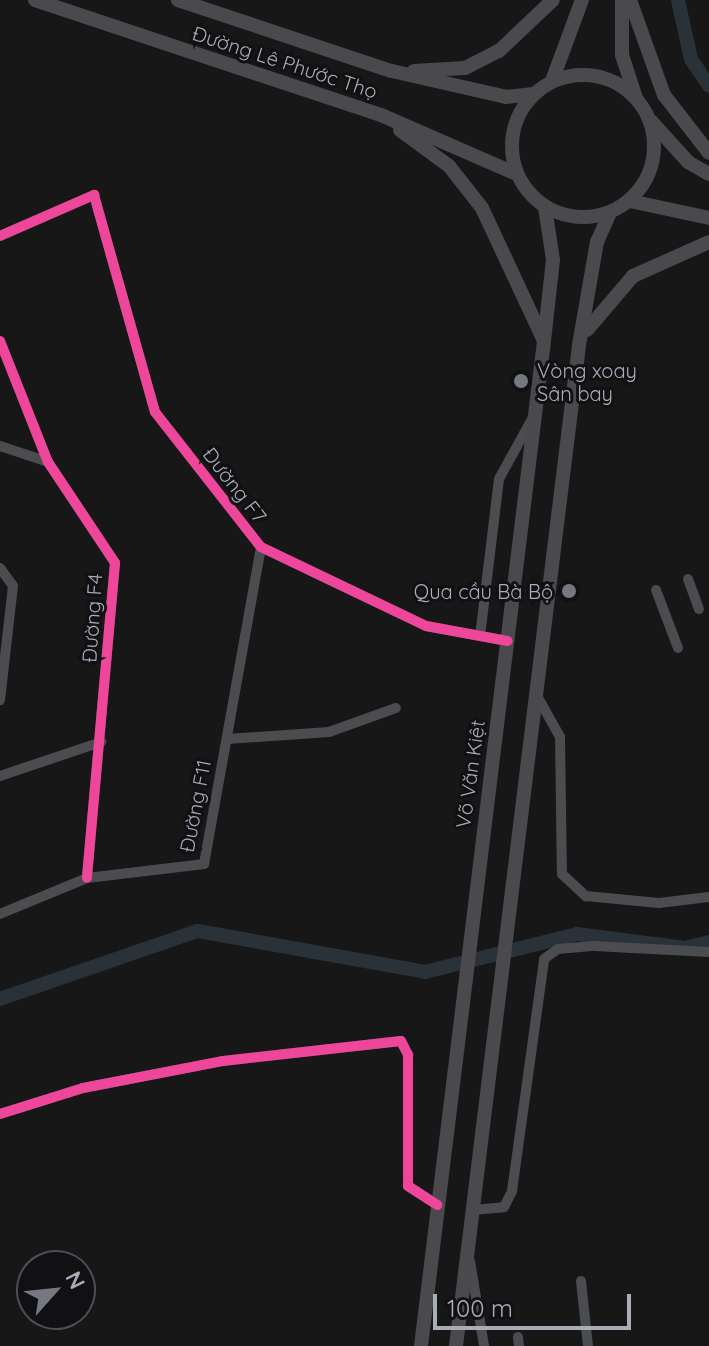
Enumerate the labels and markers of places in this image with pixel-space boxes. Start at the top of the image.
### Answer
place label: Vòng xoay Sân bay [537,358,637,405]
marker: Vòng xoay Sân bay [512,372,530,390]
place label: Qua cầu Bà Bộ [414,579,553,603]
marker: Qua cầu Bà Bộ [560,582,578,600]

